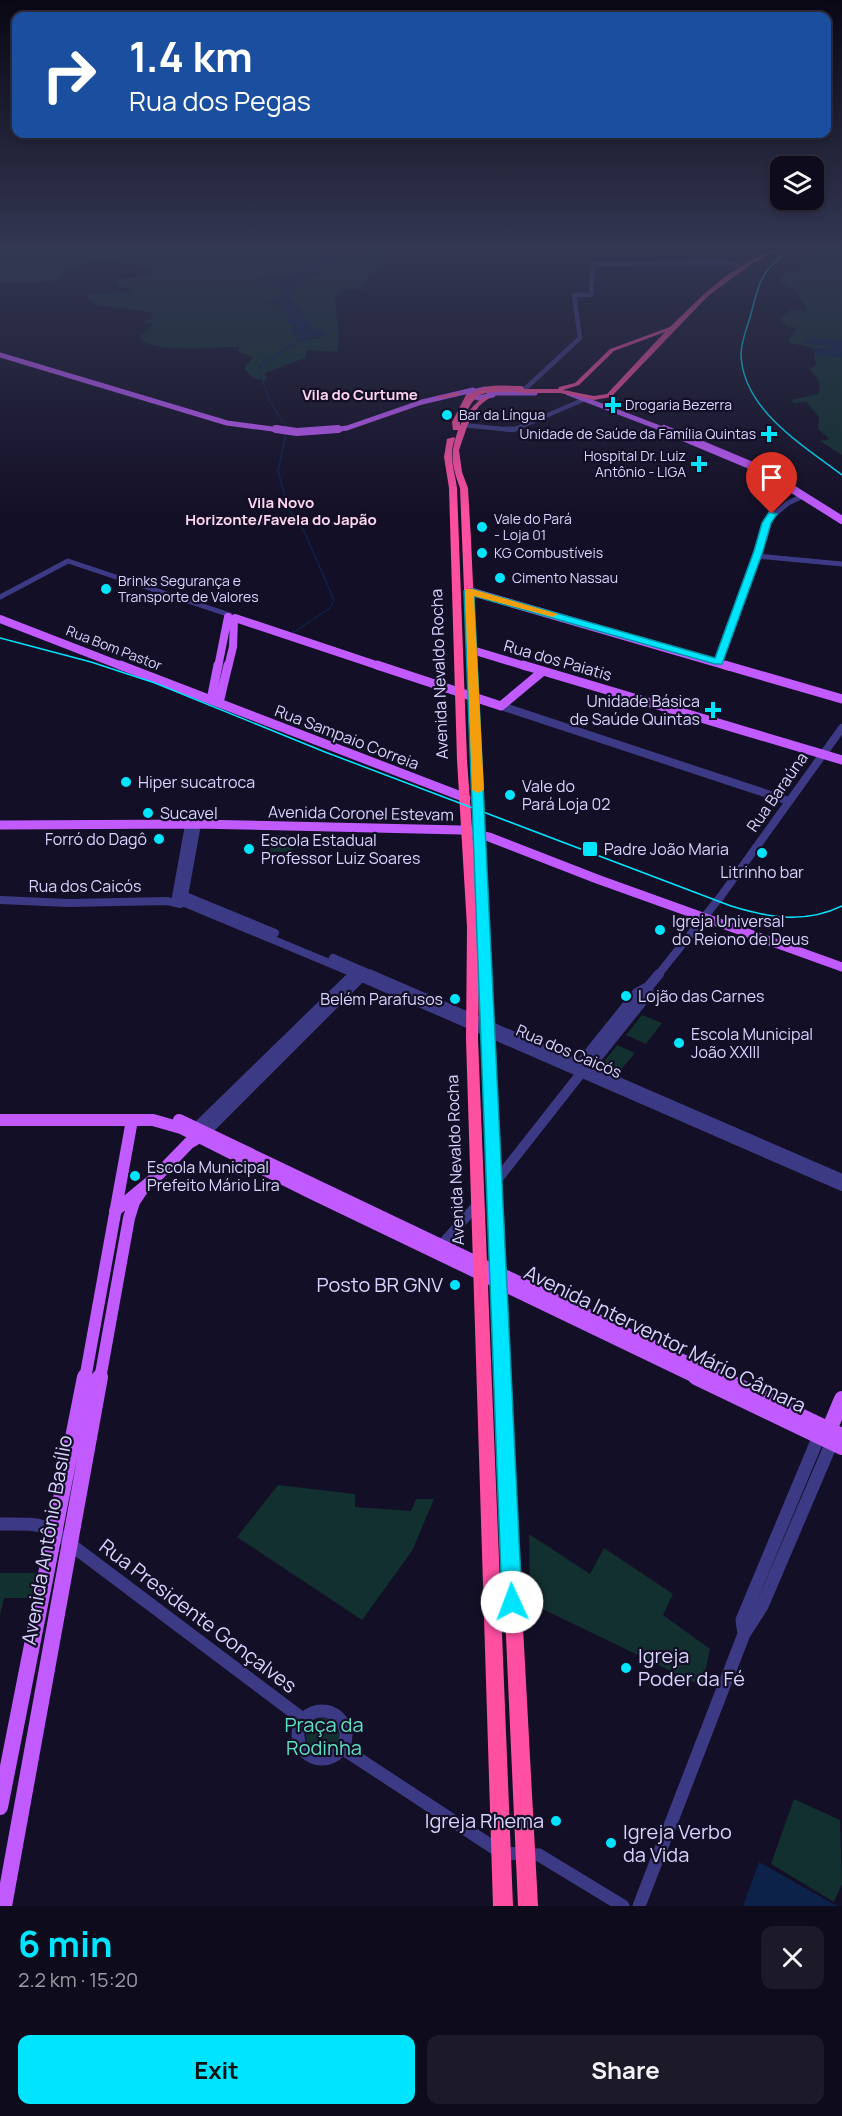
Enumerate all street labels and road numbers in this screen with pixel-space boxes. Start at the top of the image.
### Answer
street label: Avenida Nevaldo Rocha [425,588,453,760]
street label: Rua Bom Pastor [64,621,165,675]
street label: Rua dos Paiatis [501,634,615,686]
street label: Rua Sampaio Correia [272,699,422,775]
street label: Rua Baraúna [741,748,813,836]
street label: Avenida Coronel Estevam [268,800,454,826]
street label: Rua dos Caicós [29,875,141,897]
street label: Rua dos Caicós [513,1019,625,1083]
street label: Avenida Nevaldo Rocha [441,1074,469,1246]
street label: Avenida Interventor Mário Câmara [520,1258,811,1419]
street label: Avenida Antônio Basílio [15,1433,78,1647]
street label: Rua Presidente Gonçalves [94,1532,302,1699]

